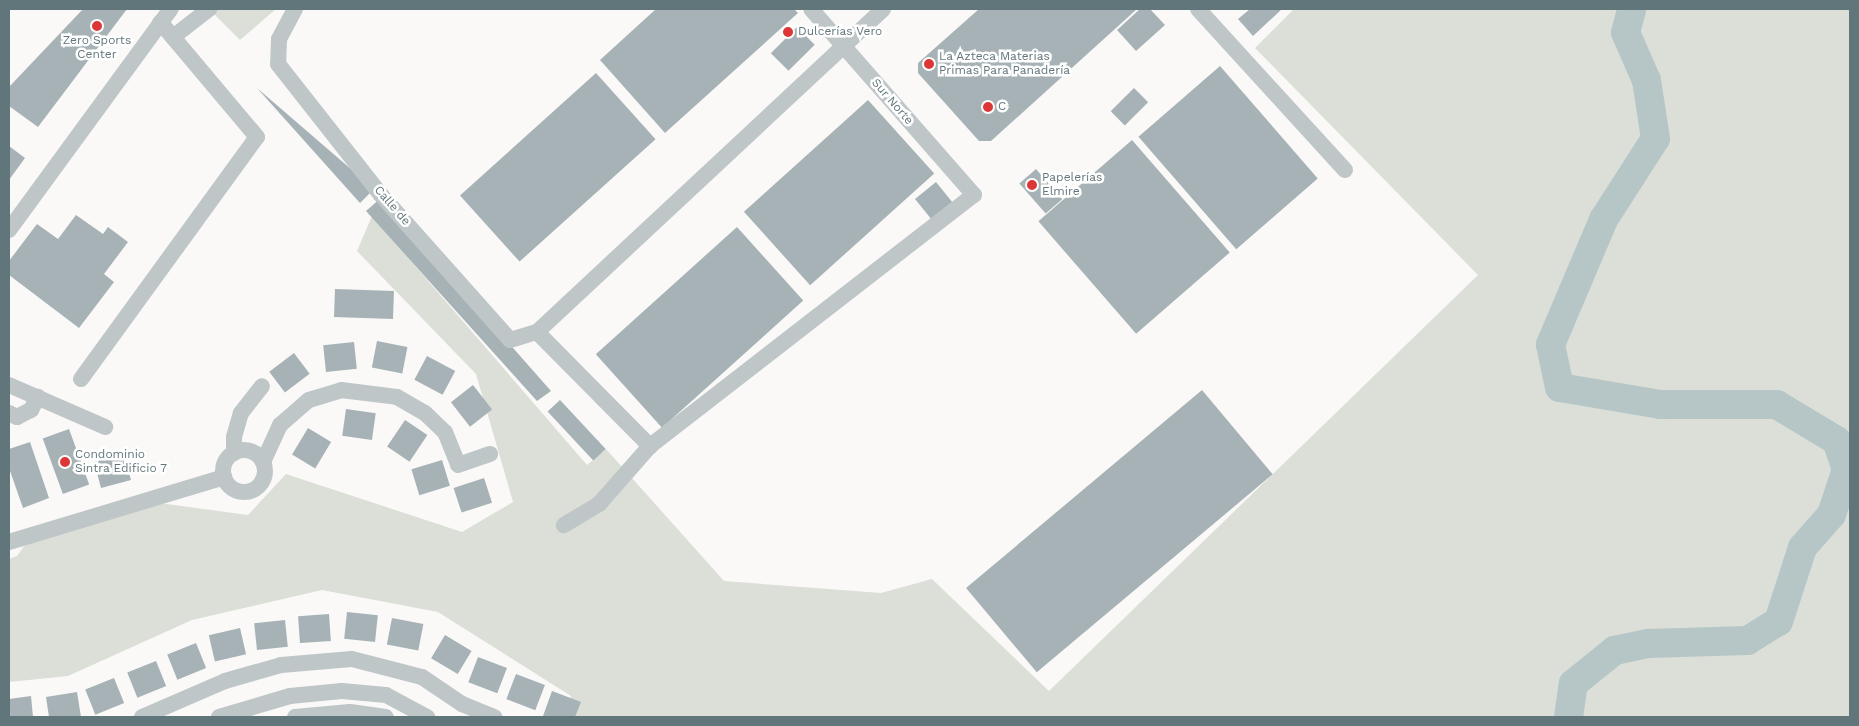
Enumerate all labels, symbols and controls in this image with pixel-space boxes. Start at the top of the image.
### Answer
marker: Zero Sports Center [91,20,103,32]
place label: Dulcerías Vero [798,25,883,39]
marker: Dulcerías Vero [782,26,794,38]
place label: Zero Sports Center [63,34,131,62]
place label: La Azteca Materias Primas Para Panadería [939,50,1070,78]
marker: La Azteca Materias Primas Para Panadería [923,58,935,70]
street label: Sur Norte [868,76,916,128]
place label: C [998,100,1006,114]
marker: C [982,101,994,113]
place label: Papelerías Elmire [1042,171,1102,199]
marker: Papelerías Elmire [1026,179,1038,191]
street label: Calle de [371,183,413,229]
place label: Condominio Sintra Edificio 7 [75,448,168,476]
marker: Condominio Sintra Edificio 7 [59,456,71,468]

